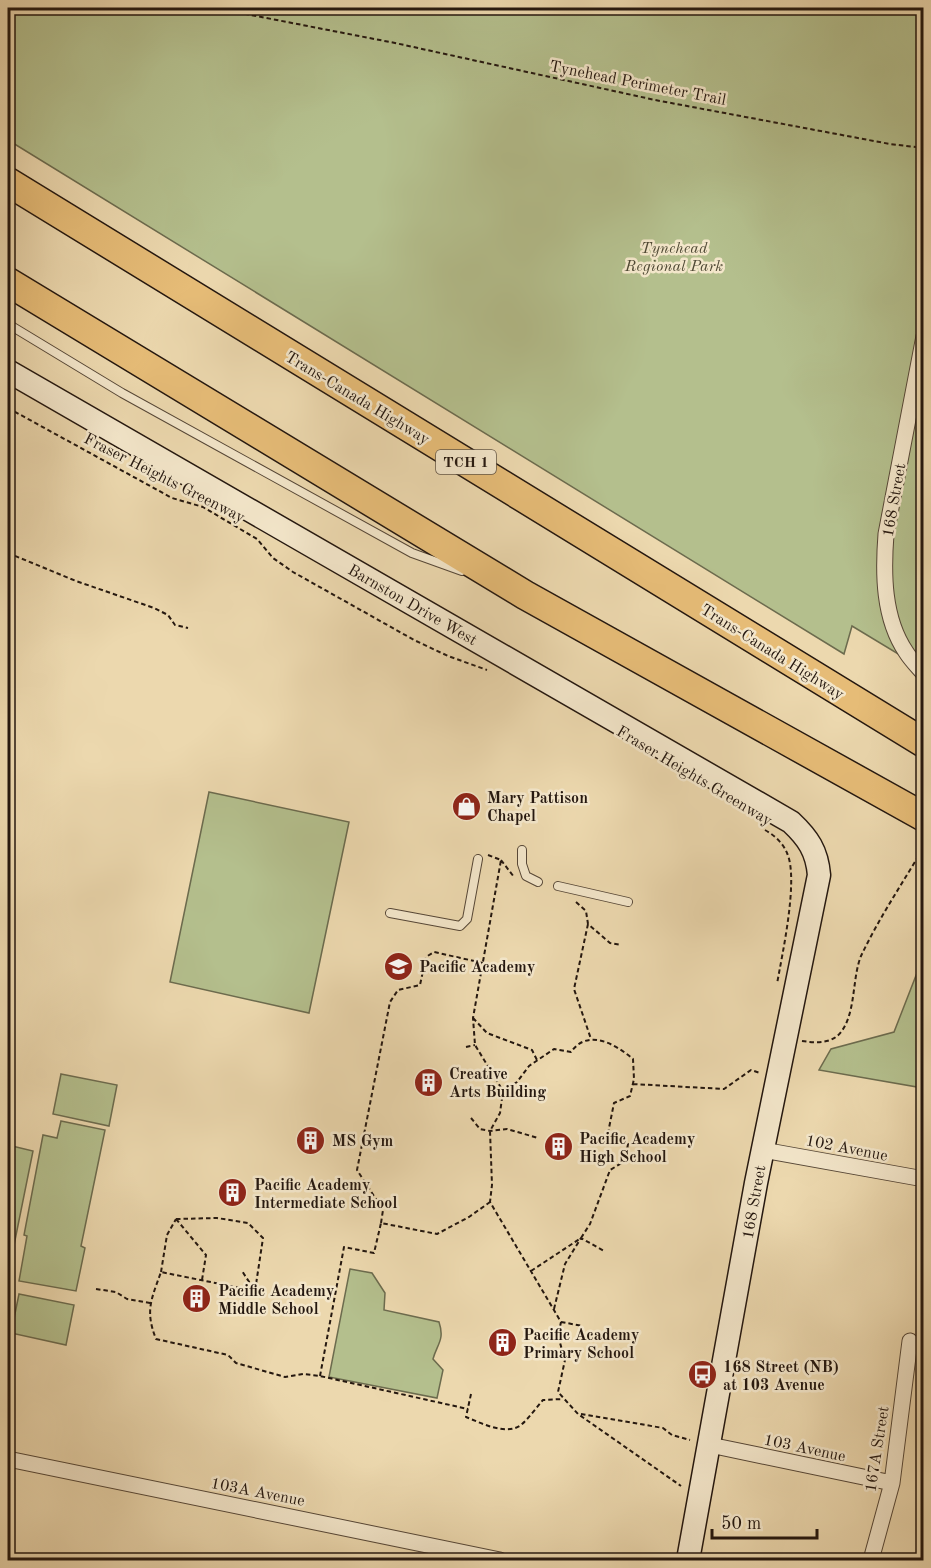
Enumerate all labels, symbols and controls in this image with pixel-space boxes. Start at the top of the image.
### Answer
street label: Tynehead Perimeter Trail [548,59,727,109]
park label: Tynehead Regional Park [624,241,723,275]
street label: Trans-Canada Highway [282,349,433,448]
street label: Fraser Heights Greenway [81,431,248,527]
road number: TCH 1 [436,450,496,474]
street label: 168 Street [881,462,909,539]
street label: Barnston Drive West [345,562,480,649]
street label: Trans-Canada Highway [697,602,847,704]
street label: Fraser Heights Greenway [613,724,775,830]
shop icon: Mary Pattison Chapel [450,790,482,822]
place label: Mary Pattison Chapel [487,791,588,825]
school or university icon: Pacific Academy [382,950,414,982]
place label: Pacific Academy [419,960,535,976]
building icon: Creative Arts Building [412,1066,444,1098]
place label: Creative Arts Building [449,1067,546,1101]
building icon: MS Gym [295,1124,327,1156]
building icon: Pacific Academy High School [542,1131,574,1163]
place label: Pacific Academy High School [579,1132,695,1166]
street label: 102 Avenue [804,1133,889,1165]
place label: MS Gym [332,1134,394,1150]
street label: 168 Street [741,1164,769,1241]
building icon: Pacific Academy Intermediate School [217,1177,249,1209]
place label: Pacific Academy Intermediate School [254,1178,397,1212]
building icon: Pacific Academy Middle School [181,1283,213,1315]
place label: Pacific Academy Middle School [218,1284,334,1318]
building icon: Pacific Academy Primary School [486,1327,518,1359]
place label: Pacific Academy Primary School [523,1328,639,1362]
bus stop icon: 168 Street (NB) at 103 Avenue [686,1359,718,1391]
place label: 168 Street (NB) at 103 Avenue [723,1359,839,1394]
street label: 167A Street [863,1405,893,1494]
street label: 103 Avenue [762,1432,847,1465]
street label: 103A Avenue [209,1476,306,1510]
scale bar [712,1502,817,1540]
text: 50 m [721,1515,761,1533]

